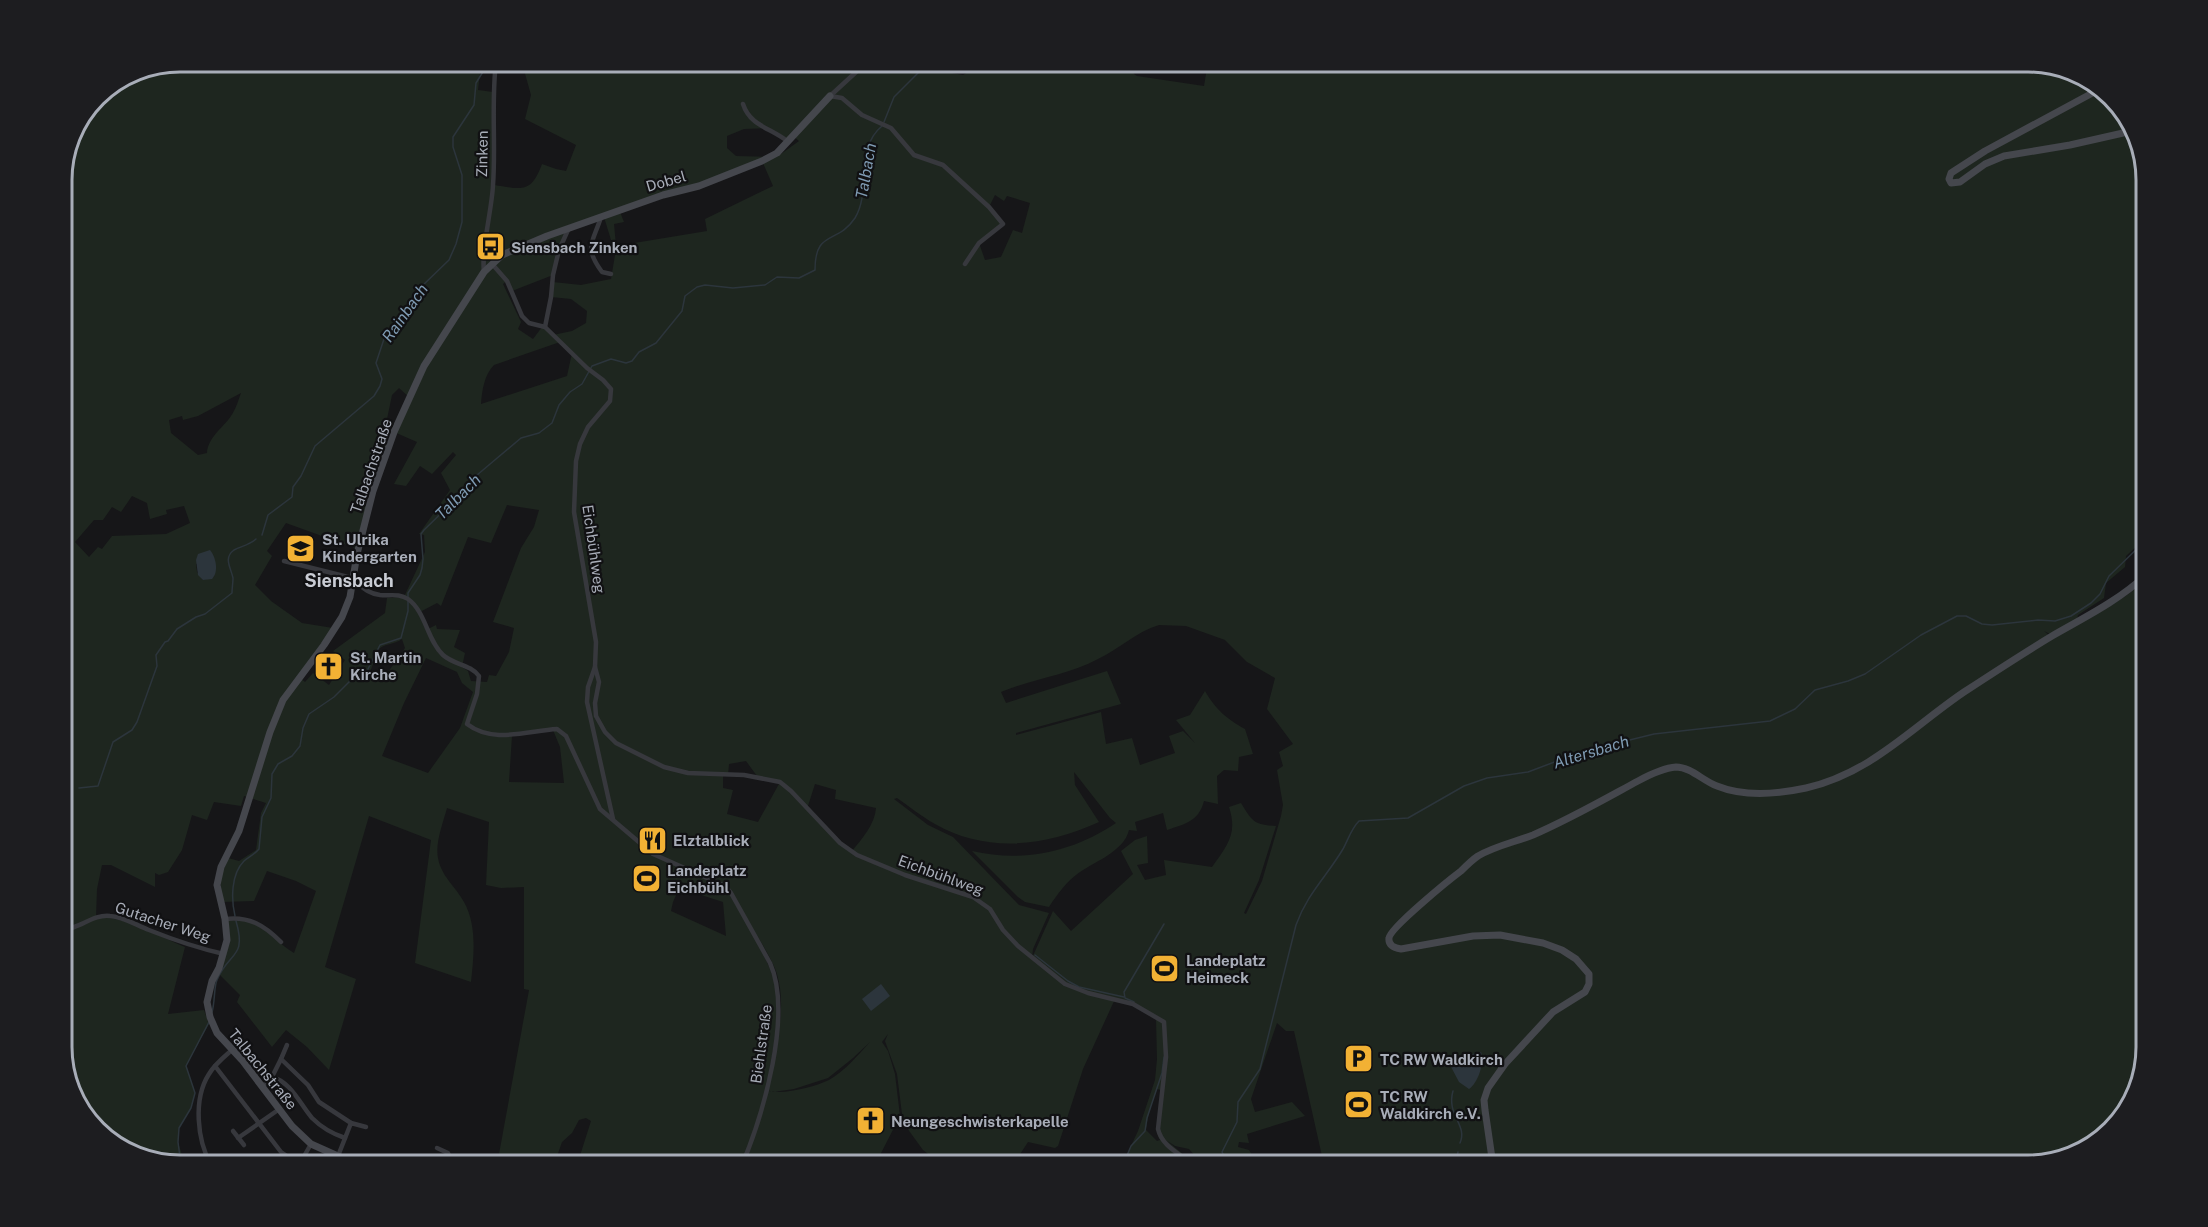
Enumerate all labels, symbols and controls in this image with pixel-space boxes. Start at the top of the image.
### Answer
street label: Zinken [473,130,491,178]
water label: Talbach [852,142,880,200]
street label: Dobel [644,167,688,195]
bus stop icon: Siensbach Zinken [474,231,506,263]
place label: Siensbach Zinken [511,239,638,256]
water label: Rainbach [378,280,432,346]
street label: Talbachstraße [347,416,395,516]
water label: Talbach [431,470,485,524]
street label: Eichbühlweg [579,504,609,594]
place label: St. Ulrika Kindergarten [322,531,417,565]
school or university icon: St. Ulrika Kindergarten [285,532,317,564]
district label: Siensbach [304,570,394,591]
place label: St. Martin Kirche [350,649,421,683]
church icon: St. Martin Kirche [313,650,345,682]
water label: Altersbach [1551,731,1631,773]
restaurant icon: Elztalblick [636,824,668,856]
place label: Elztalblick [673,832,750,849]
street label: Eichbühlweg [896,852,986,898]
place label: Landeplatz Eichbühl [667,862,747,896]
sports icon: Landeplatz Eichbühl [630,863,662,895]
street label: Gutacher Weg [113,899,213,945]
place label: Landeplatz Heimeck [1186,952,1266,986]
sports icon: Landeplatz Heimeck [1149,953,1181,985]
street label: Biehlstraße [747,1003,775,1085]
street label: Talbachstraße [225,1025,301,1113]
parking icon: TC RW Waldkirch [1343,1043,1375,1075]
place label: TC RW Waldkirch [1380,1051,1503,1068]
place label: TC RW Waldkirch e.V. [1380,1088,1481,1122]
sports icon: TC RW Waldkirch e.V. [1343,1089,1375,1121]
church icon: Neungeschwisterkapelle [854,1105,886,1137]
place label: Neungeschwisterkapelle [891,1113,1069,1130]

